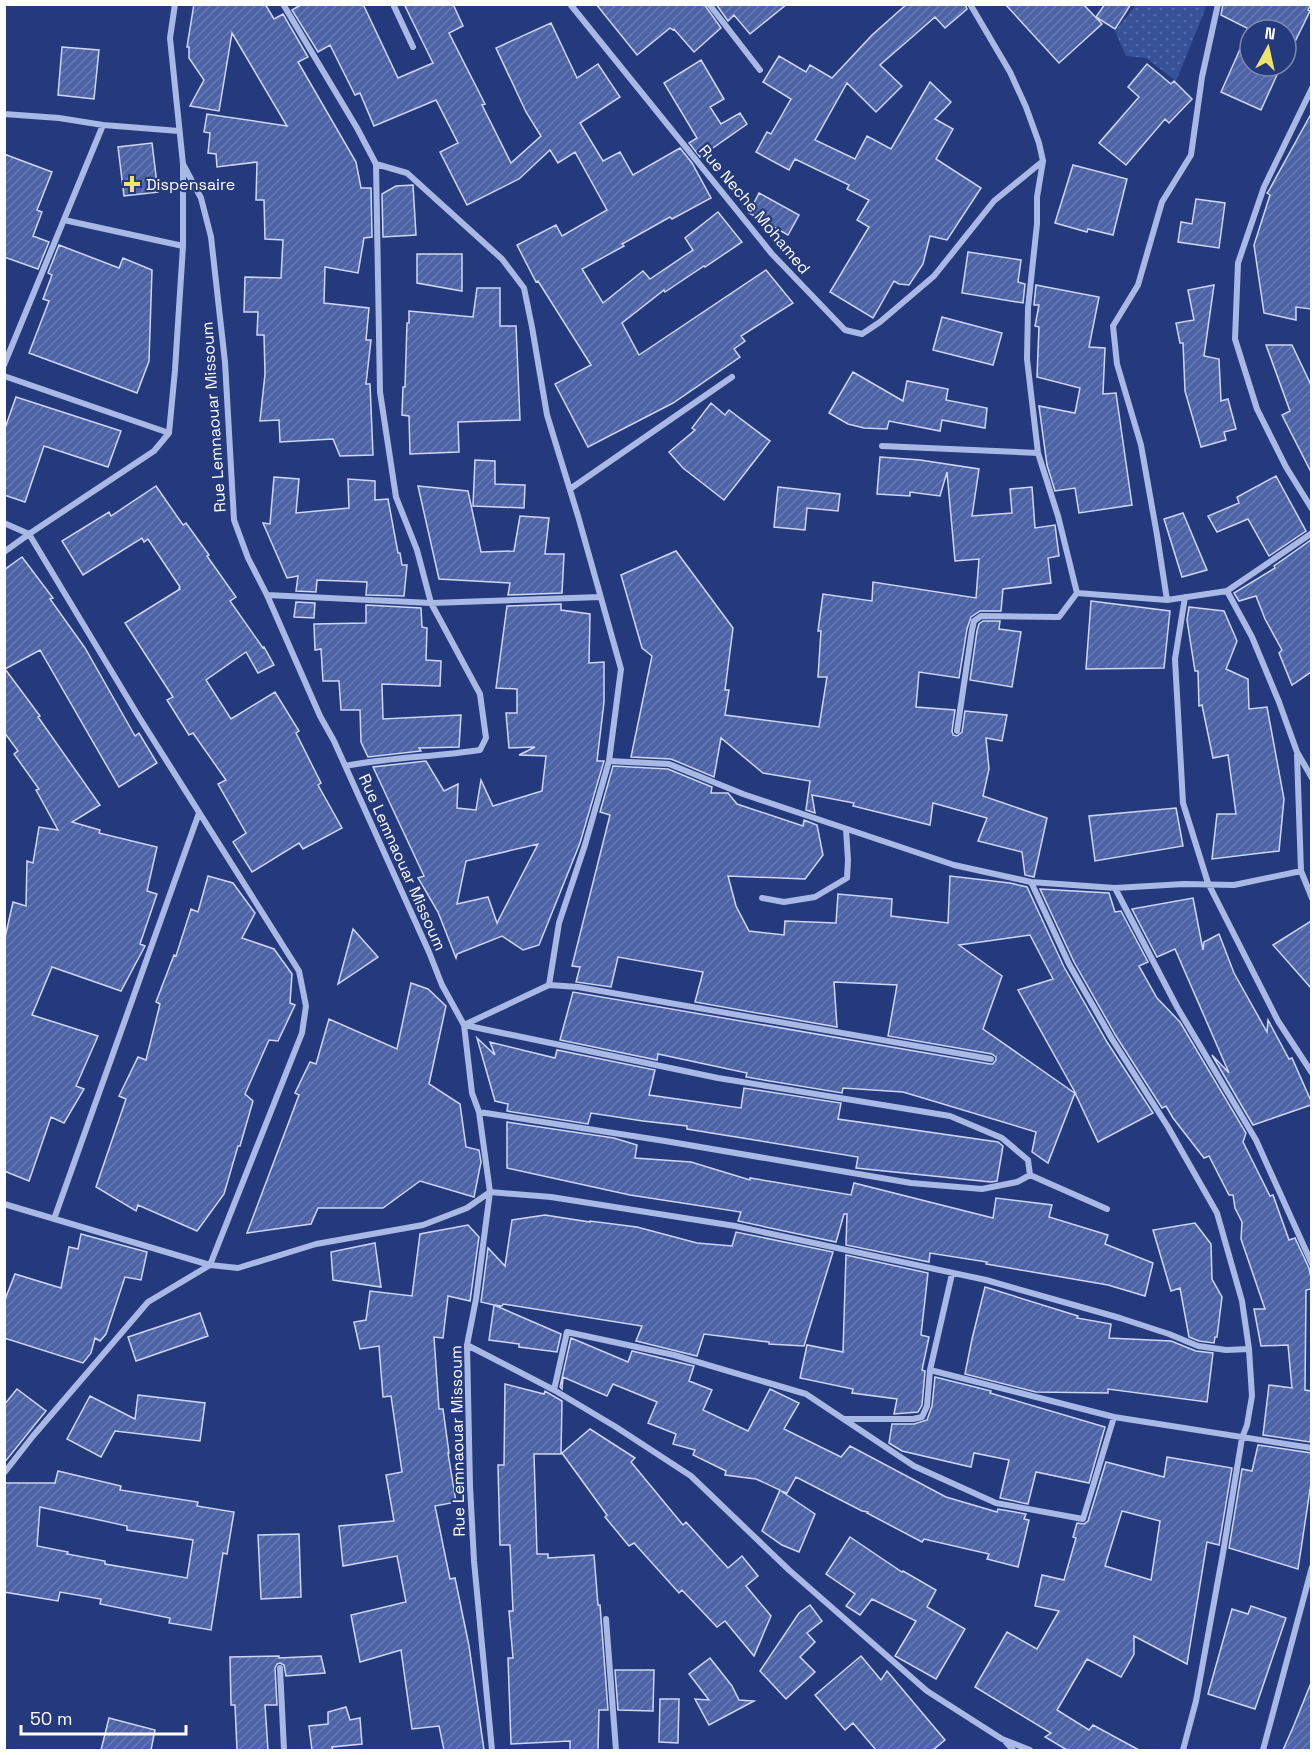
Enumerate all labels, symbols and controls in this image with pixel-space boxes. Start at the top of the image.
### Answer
north arrow [1238,18,1298,78]
text: N [1263,22,1277,45]
street label: Rue Neche Mohamed [694,140,815,278]
place label: Dispensaire [146,174,235,195]
marker: Dispensaire [123,175,141,193]
street label: Rue Lemnaouar Missoum [196,321,231,513]
street label: Rue Lemnaouar Missoum [354,771,451,954]
street label: Rue Lemnaouar Missoum [445,1345,470,1537]
scale bar [21,1698,186,1736]
text: 50 m [30,1707,72,1730]

